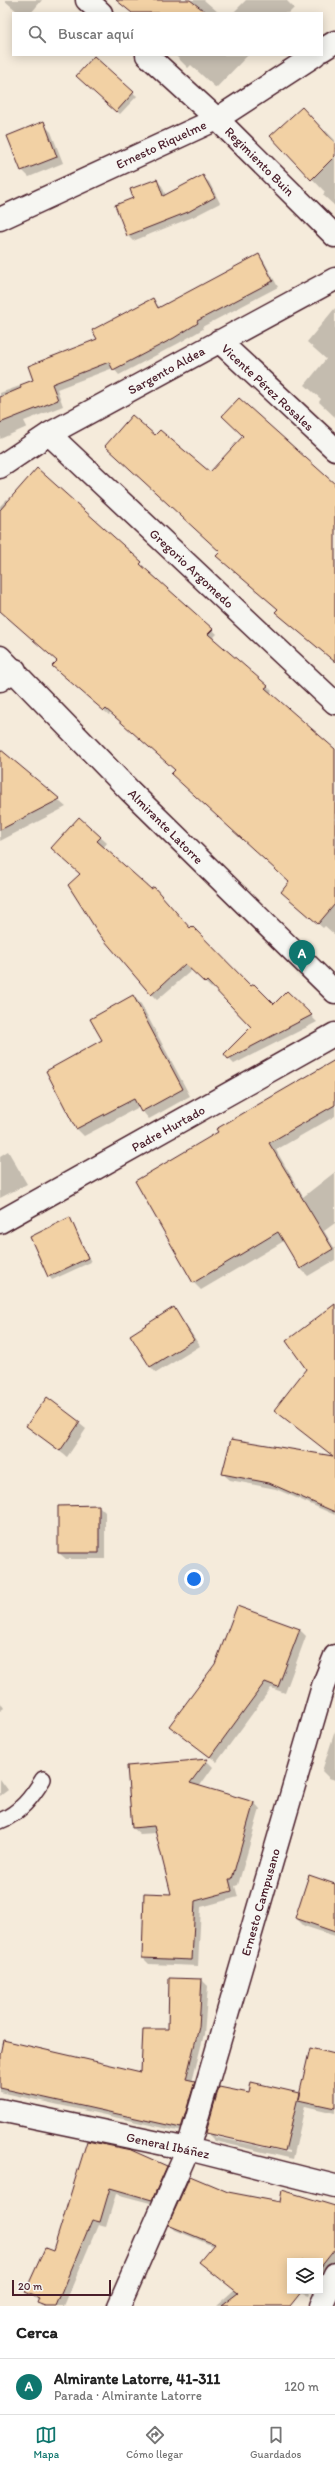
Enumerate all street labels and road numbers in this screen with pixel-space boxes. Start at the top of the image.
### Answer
street label: Ernesto Riquelme [114,117,209,172]
street label: Regimiento Buin [222,124,297,199]
street label: Vicente Pérez Rosales [218,341,317,434]
street label: Sargento Aldea [125,343,208,398]
street label: Gregorio Argomedo [147,526,237,611]
street label: Almirante Latorre [125,786,206,867]
street label: Padre Hurtado [129,1102,208,1155]
street label: Ernesto Campusano [238,1846,283,1958]
street label: General Ibáñez [125,2129,211,2162]

